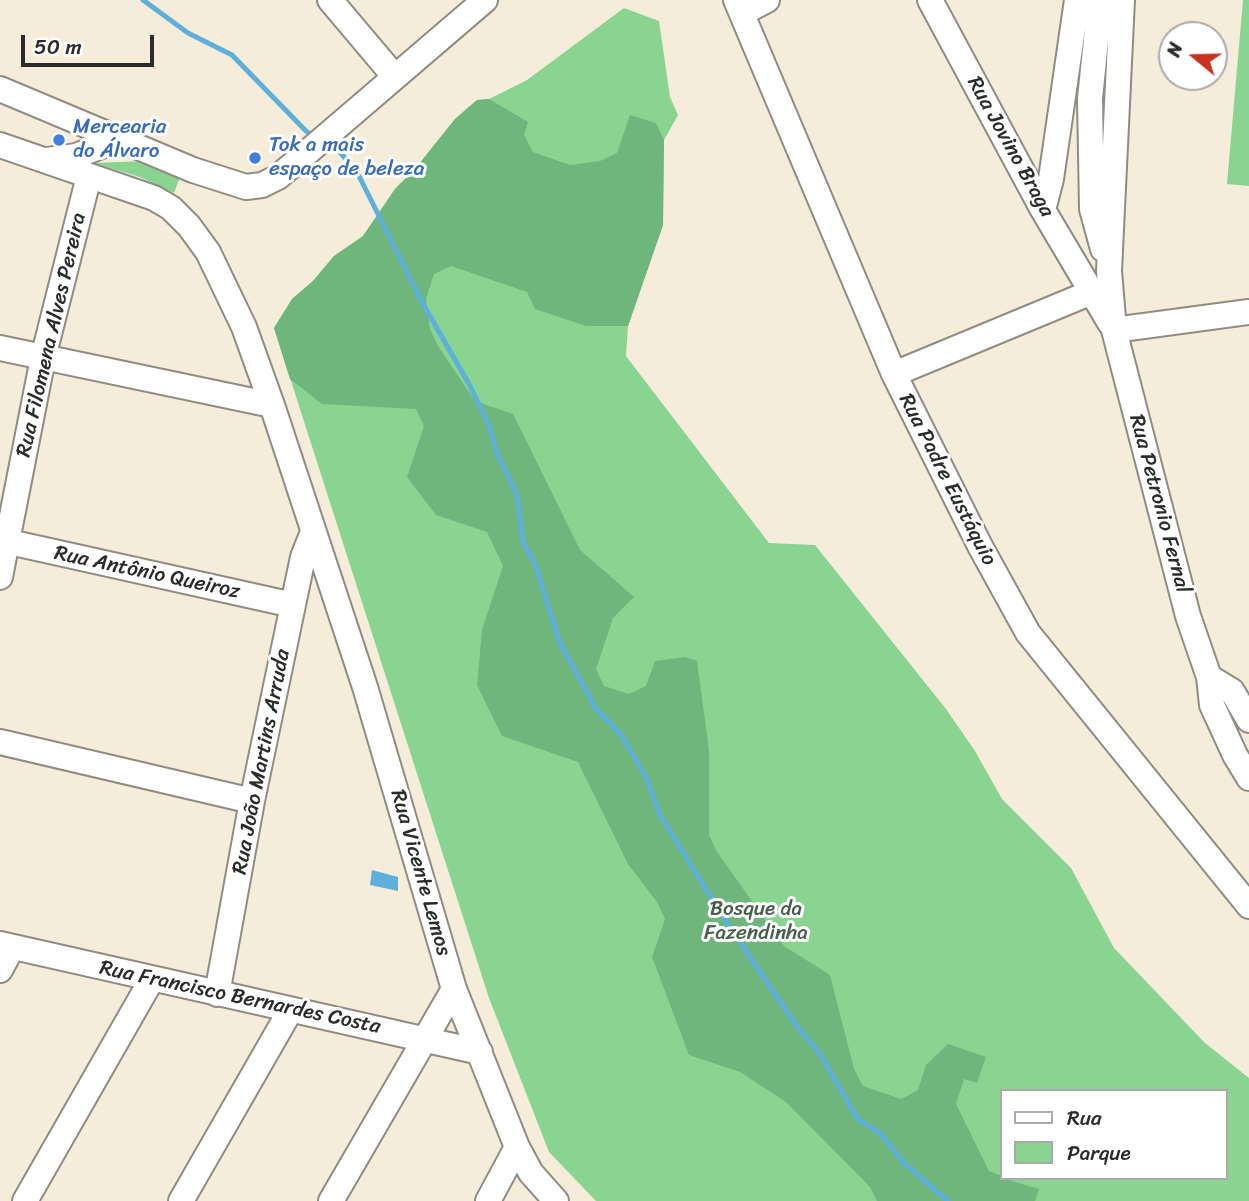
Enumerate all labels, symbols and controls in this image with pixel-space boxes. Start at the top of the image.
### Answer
scale bar [24,21,158,65]
north arrow [1158,21,1228,91]
text: 50 m [34,28,82,66]
text: N [1157,38,1192,61]
street label: Rua Jovino Braga [961,72,1059,222]
place label: Mercearia do Álvaro [73,115,166,165]
marker: Mercearia do Álvaro [51,132,67,148]
place label: Tok a mais espaço de beleza [269,133,424,183]
marker: Tok a mais espaço de beleza [247,150,263,166]
street label: Rua Filomena Alves Pereira [12,210,92,460]
street label: Rua Padre Eustáquio [893,390,1001,570]
street label: Rua Petronio Fernal [1123,412,1195,596]
street label: Rua Antônio Queiroz [52,541,242,605]
street label: Rua João Martins Arruda [228,647,296,877]
street label: Rua Vicente Lemos [384,787,456,959]
park label: Bosque da Fazendinha [704,897,808,947]
street label: Rua Francisco Bernardes Costa [97,956,383,1040]
legend [1000,1089,1228,1180]
text: Rua [1067,1099,1102,1137]
text: Parque [1067,1134,1131,1172]

